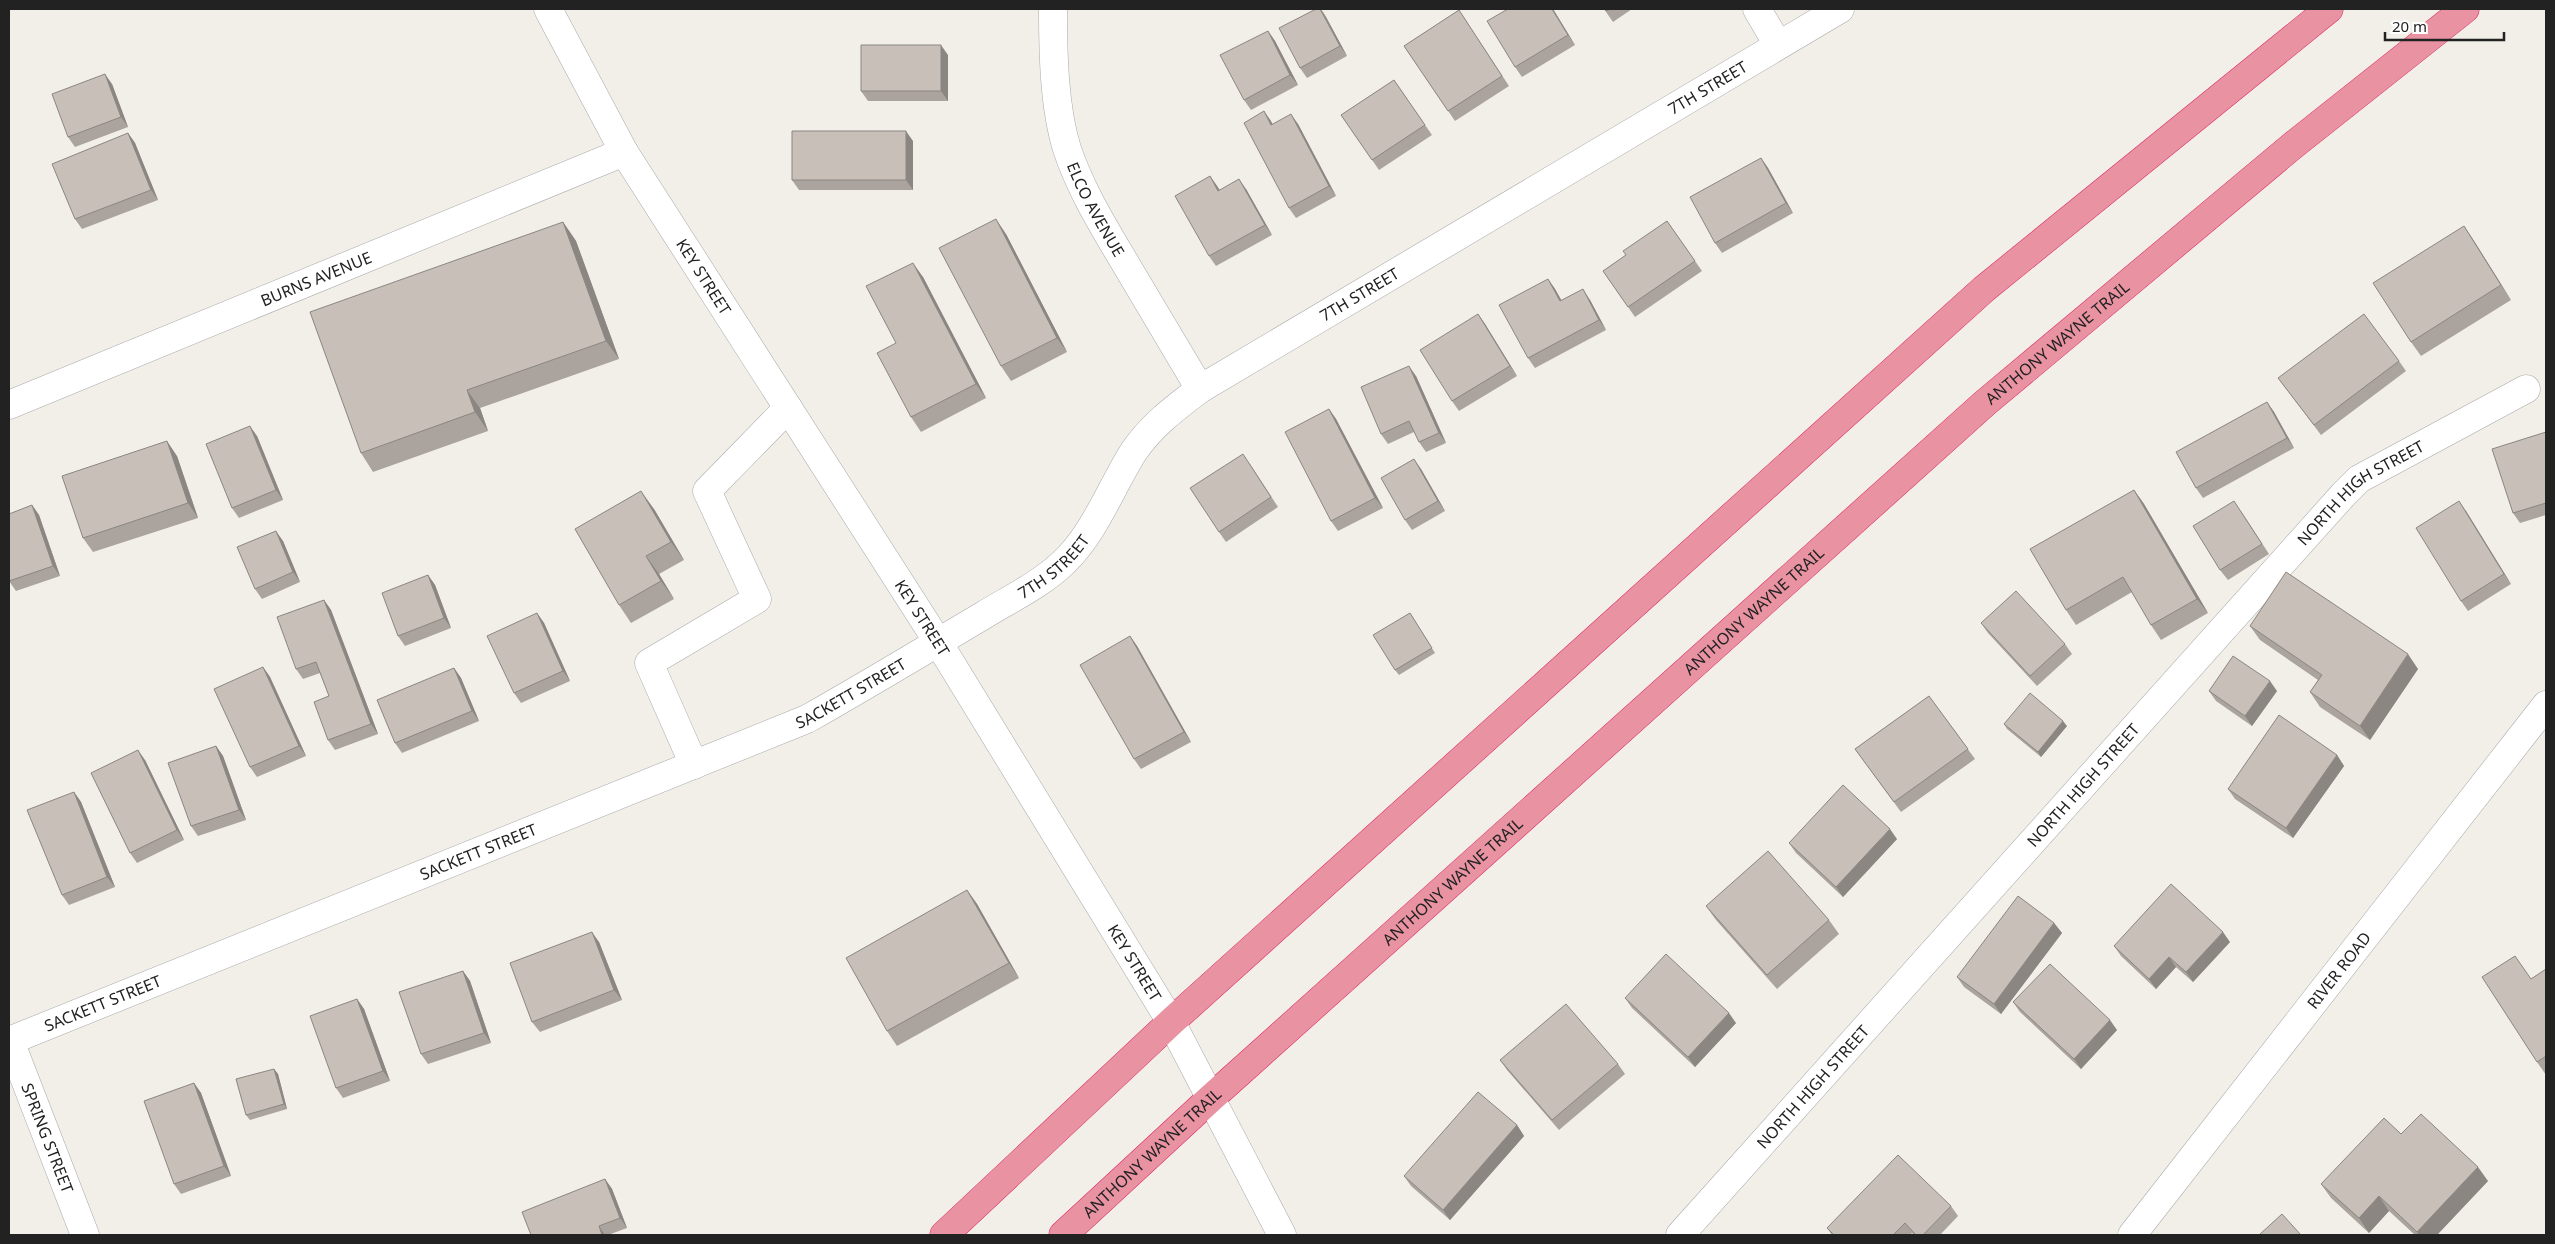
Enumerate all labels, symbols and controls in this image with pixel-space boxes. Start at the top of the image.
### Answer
scale bar [2385,10,2504,42]
text: 20 m [2392,16,2427,36]
street label: 7TH STREET [1664,56,1751,120]
street label: ELCO AVENUE [1062,159,1130,261]
street label: KEY STREET [671,234,737,319]
street label: BURNS AVENUE [257,246,375,311]
street label: 7TH STREET [1316,262,1403,326]
street label: ANTHONY WAYNE TRAIL [1980,276,2134,409]
street label: NORTH HIGH STREET [2292,435,2428,550]
street label: 7TH STREET [1014,530,1094,604]
street label: ANTHONY WAYNE TRAIL [1679,542,1829,680]
street label: KEY STREET [890,575,955,660]
street label: SACKETT STREET [792,653,910,734]
street label: NORTH HIGH STREET [2022,719,2144,852]
street label: ANTHONY WAYNE TRAIL [1377,812,1527,950]
street label: SACKETT STREET [416,818,540,885]
street label: KEY STREET [1103,920,1167,1005]
street label: RIVER ROAD [2302,927,2376,1013]
street label: SACKETT STREET [41,970,165,1037]
street label: NORTH HIGH STREET [1752,1020,1874,1153]
street label: SPRING STREET [16,1080,79,1196]
street label: ANTHONY WAYNE TRAIL [1078,1083,1226,1223]

